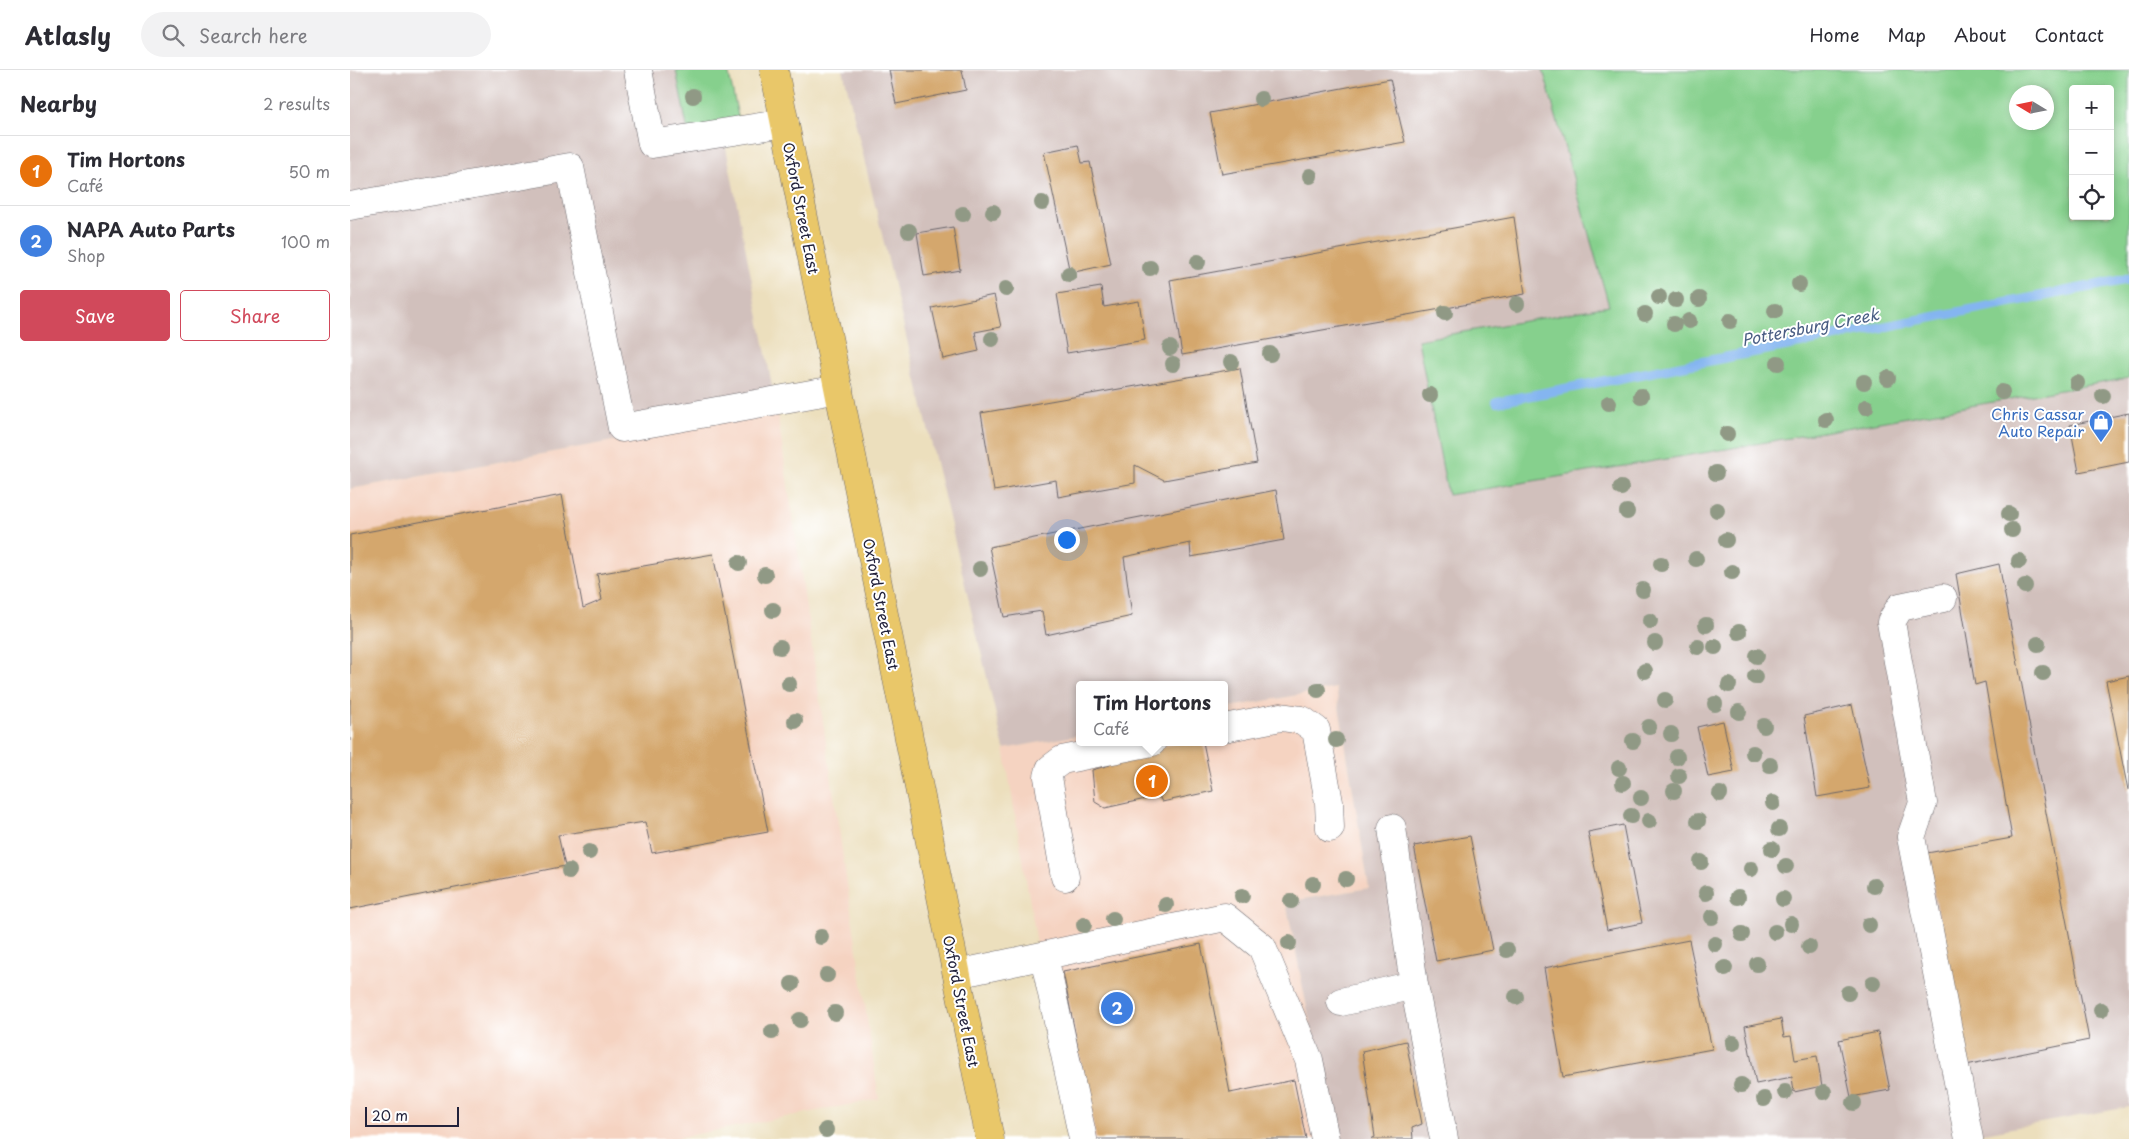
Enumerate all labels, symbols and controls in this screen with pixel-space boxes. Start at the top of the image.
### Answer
search box [141,12,491,57]
text: Atlasly [25,17,111,53]
icon: search [159,21,187,49]
text: Search here [199,21,308,49]
text: Home [1809,21,1859,48]
text: Map [1887,21,1926,48]
text: About [1954,21,2006,48]
text: Contact [2034,21,2104,48]
north arrow [2009,85,2054,130]
map controls [2069,85,2114,220]
button: + [2069,85,2114,130]
text: Nearby [20,87,97,119]
text: 2 results [263,91,330,115]
button: − [2069,130,2114,175]
street label: Oxford Street East [778,140,826,276]
text: Tim Hortons [67,145,185,173]
text: 1 [32,159,40,183]
text: 50 m [289,159,330,183]
text: Café [67,173,103,197]
button: locate [2069,175,2114,220]
text: NAPA Auto Parts [67,215,235,243]
text: 2 [30,229,42,253]
text: 100 m [281,229,330,253]
text: Shop [67,243,105,267]
button: Save [20,290,170,341]
button: Share [180,290,330,341]
water label: Pottersburg Creek [1739,301,1882,351]
place label: Chris Cassar Auto Repair [1991,402,2084,442]
shop icon: Chris Cassar Auto Repair [2088,409,2114,443]
your location [1054,527,1080,553]
street label: Oxford Street East [858,536,906,672]
popup [1076,681,1228,746]
text: Tim Hortons [1093,688,1211,716]
text: Café [1093,716,1129,740]
pin: 1 [1136,762,1168,800]
street label: Oxford Street East [938,933,986,1069]
pin: 2 [1101,989,1133,1027]
scale bar [365,1104,459,1127]
text: 20 m [372,1105,408,1126]

